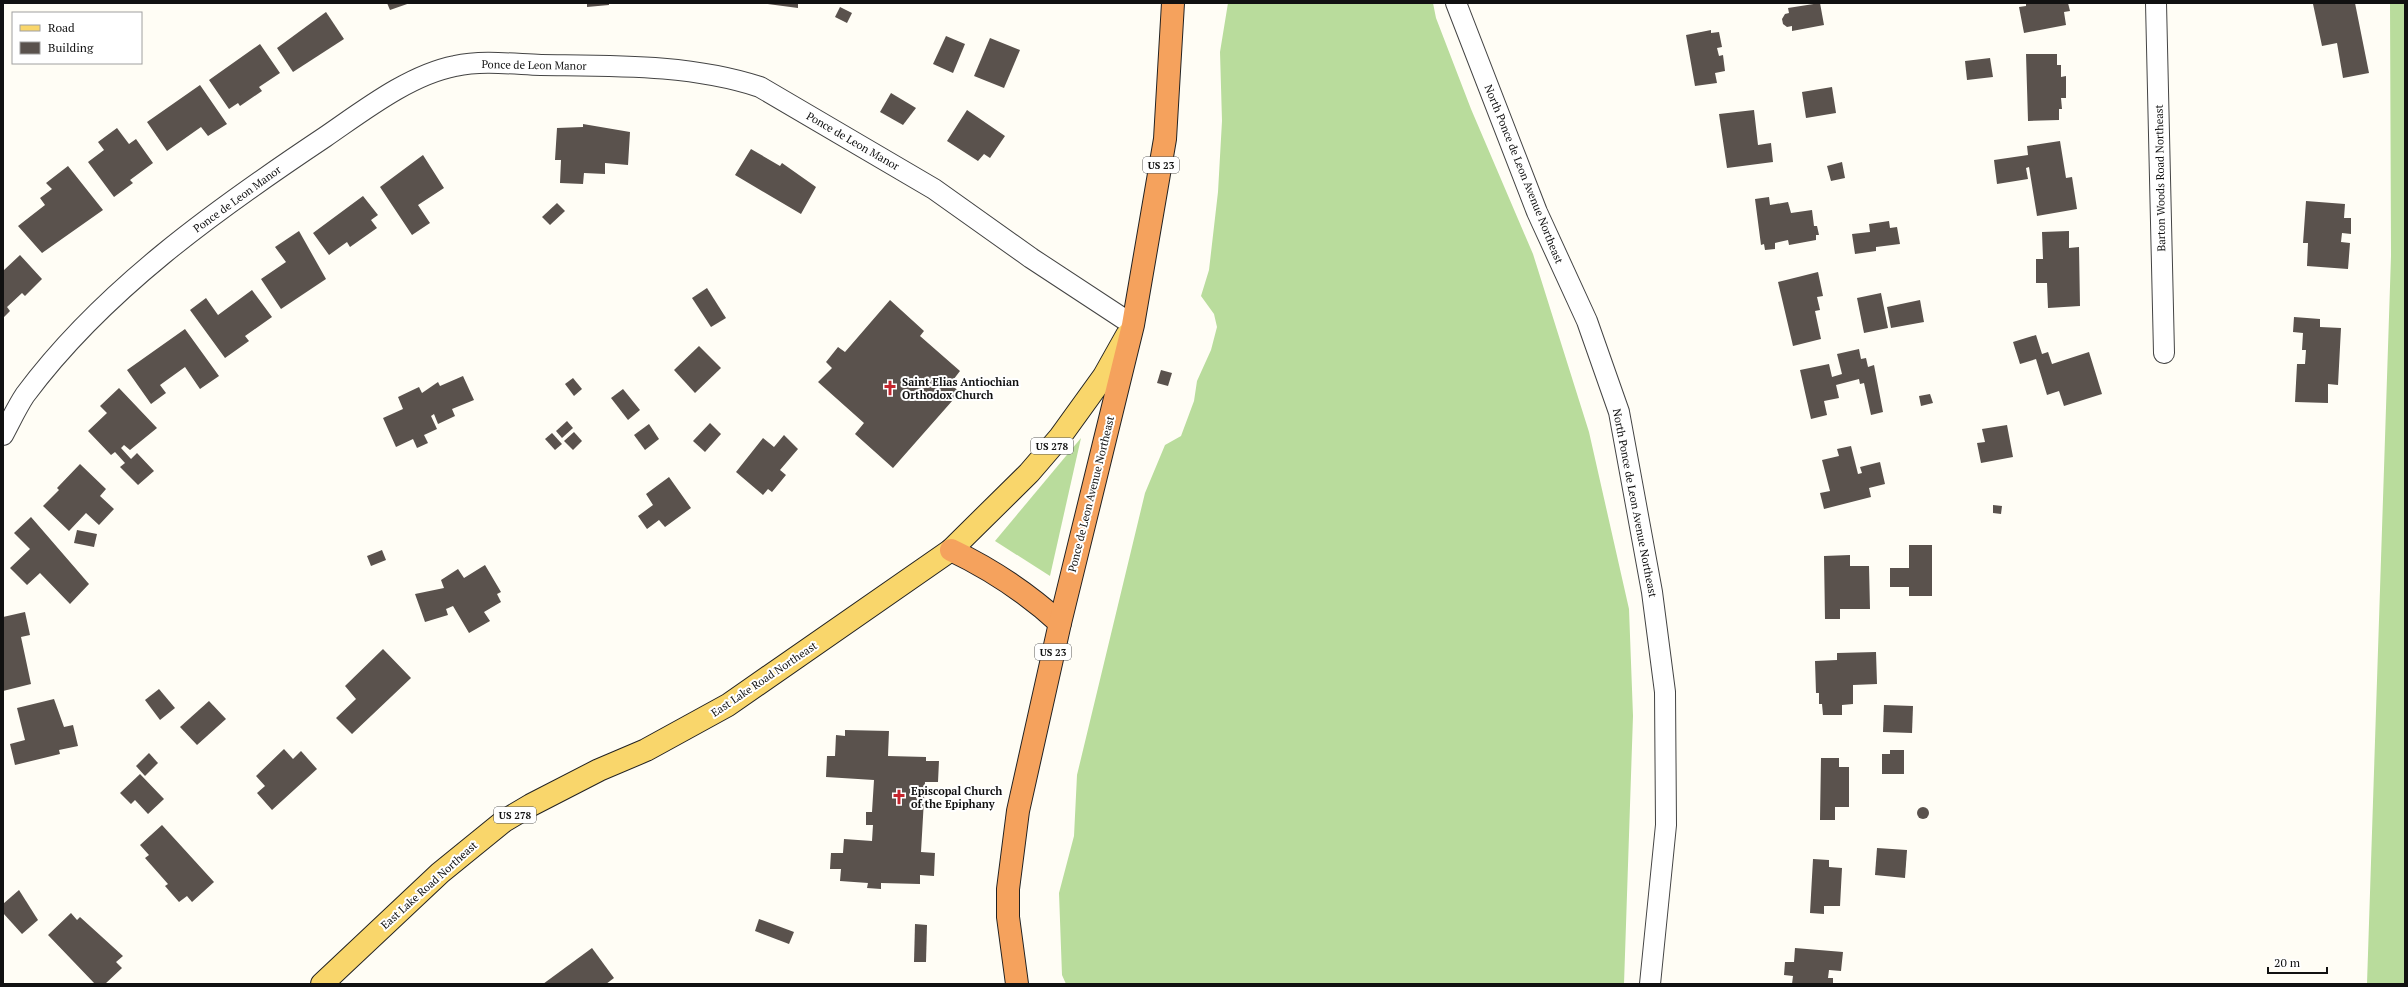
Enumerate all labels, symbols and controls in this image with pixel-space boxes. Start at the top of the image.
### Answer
legend [12,12,142,64]
text: Road [48,20,75,35]
text: Building [48,40,94,55]
street label: Ponce de Leon Manor [481,57,587,73]
street label: North Ponce de Leon Avenue Northeast [1482,82,1566,266]
street label: Barton Woods Road Northeast [2152,104,2168,252]
street label: Ponce de Leon Manor [804,109,903,174]
road number: US 23 [1143,157,1179,173]
street label: Ponce de Leon Manor [190,162,284,236]
place label: Saint Elias Antiochian Orthodox Church [902,375,1019,402]
church icon: Saint Elias Antiochian Orthodox Church [881,379,899,397]
street label: North Ponce de Leon Avenue Northeast [1610,407,1660,599]
street label: Ponce de Leon Avenue Northeast [1065,414,1117,574]
road number: US 278 [1031,438,1073,454]
street label: East Lake Road Northeast [708,638,820,720]
road number: US 23 [1035,644,1071,660]
place label: Episcopal Church of the Epiphany [911,784,1002,811]
church icon: Episcopal Church of the Epiphany [890,788,908,806]
road number: US 278 [494,807,536,823]
street label: East Lake Road Northeast [378,838,480,932]
scale bar [2268,949,2327,975]
text: 20 m [2274,955,2301,970]

